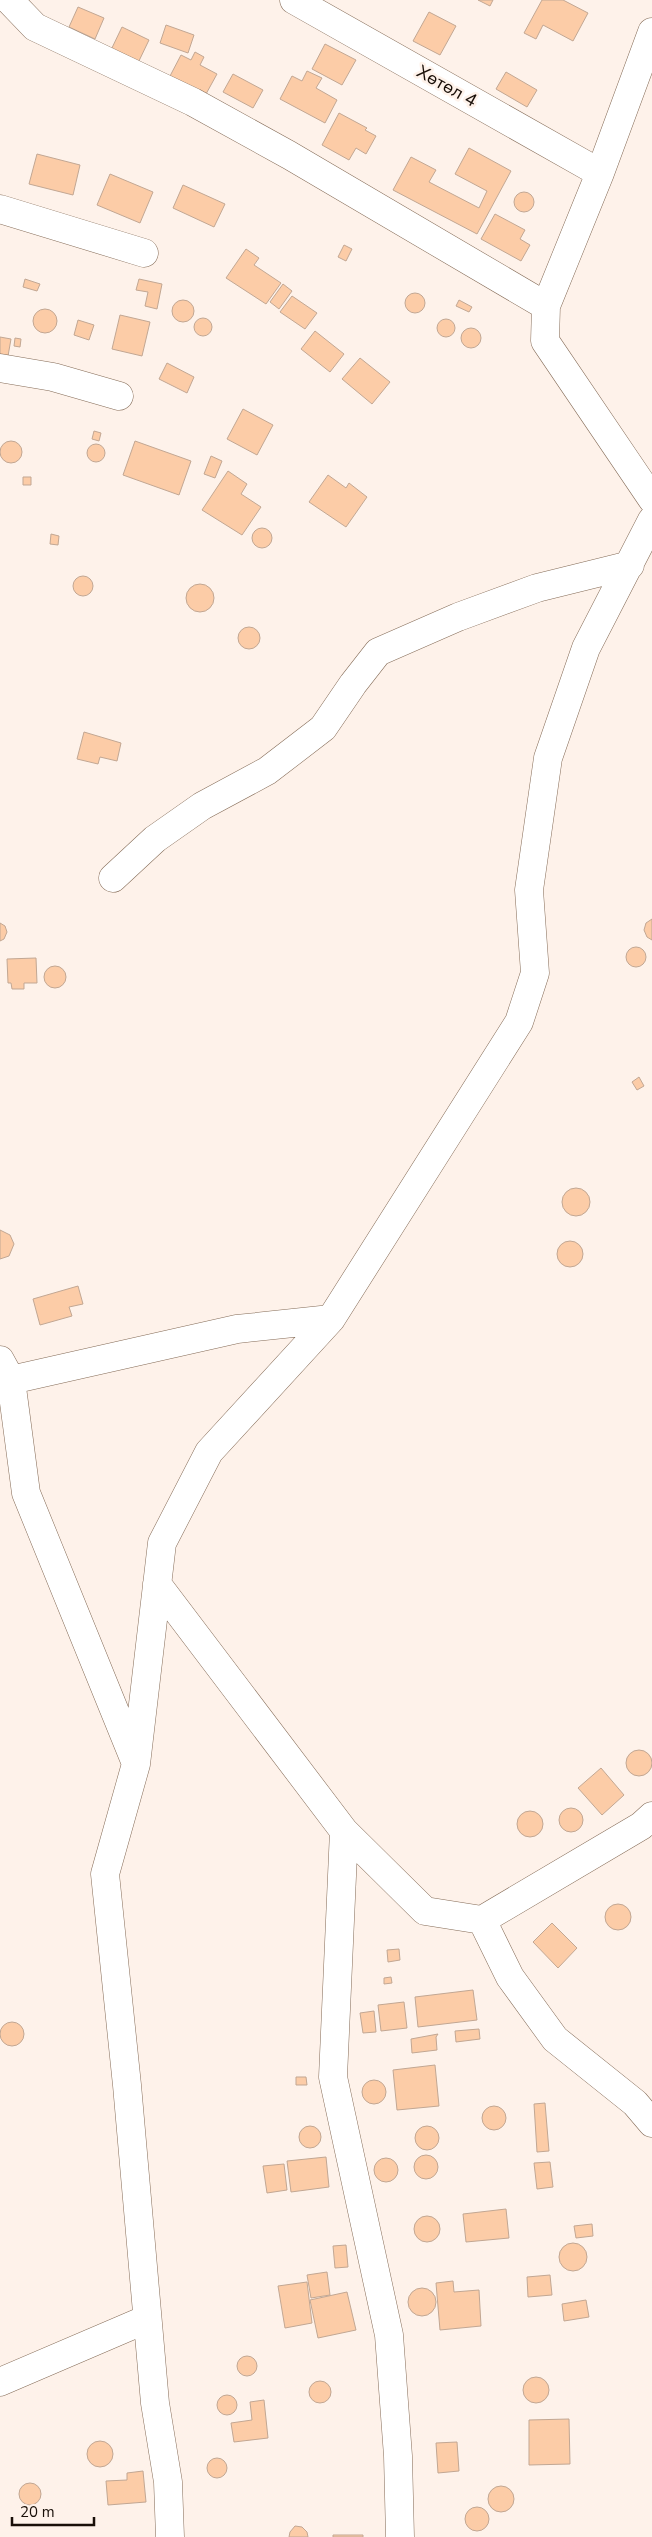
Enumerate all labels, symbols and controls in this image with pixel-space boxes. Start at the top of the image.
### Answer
street label: Хөтөл 4 [413,60,482,112]
scale bar [12,2494,95,2526]
text: 20 m [20,2502,55,2522]

